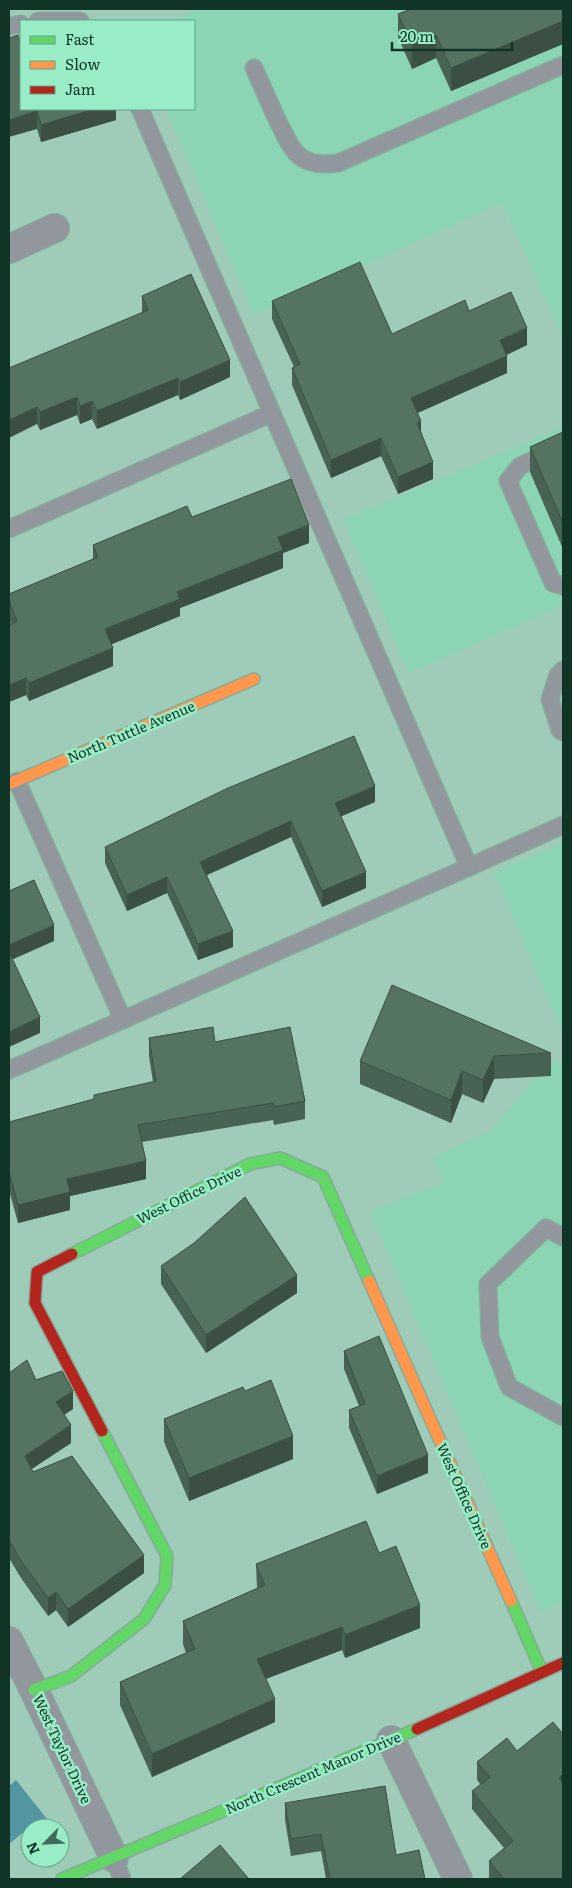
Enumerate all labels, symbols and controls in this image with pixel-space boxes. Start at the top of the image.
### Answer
legend [20,20,195,110]
scale bar [392,20,512,52]
text: 20 m [400,24,434,47]
text: Fast [65,27,94,50]
text: Slow [65,52,100,75]
text: Jam [65,77,96,100]
street label: North Tuttle Avenue [64,695,198,767]
street label: West Office Drive [133,1160,244,1228]
street label: West Office Drive [433,1439,497,1552]
street label: West Taylor Drive [29,1691,97,1806]
street label: North Crescent Manor Drive [222,1726,404,1818]
north arrow [20,1818,70,1868]
text: N [21,1839,44,1858]

